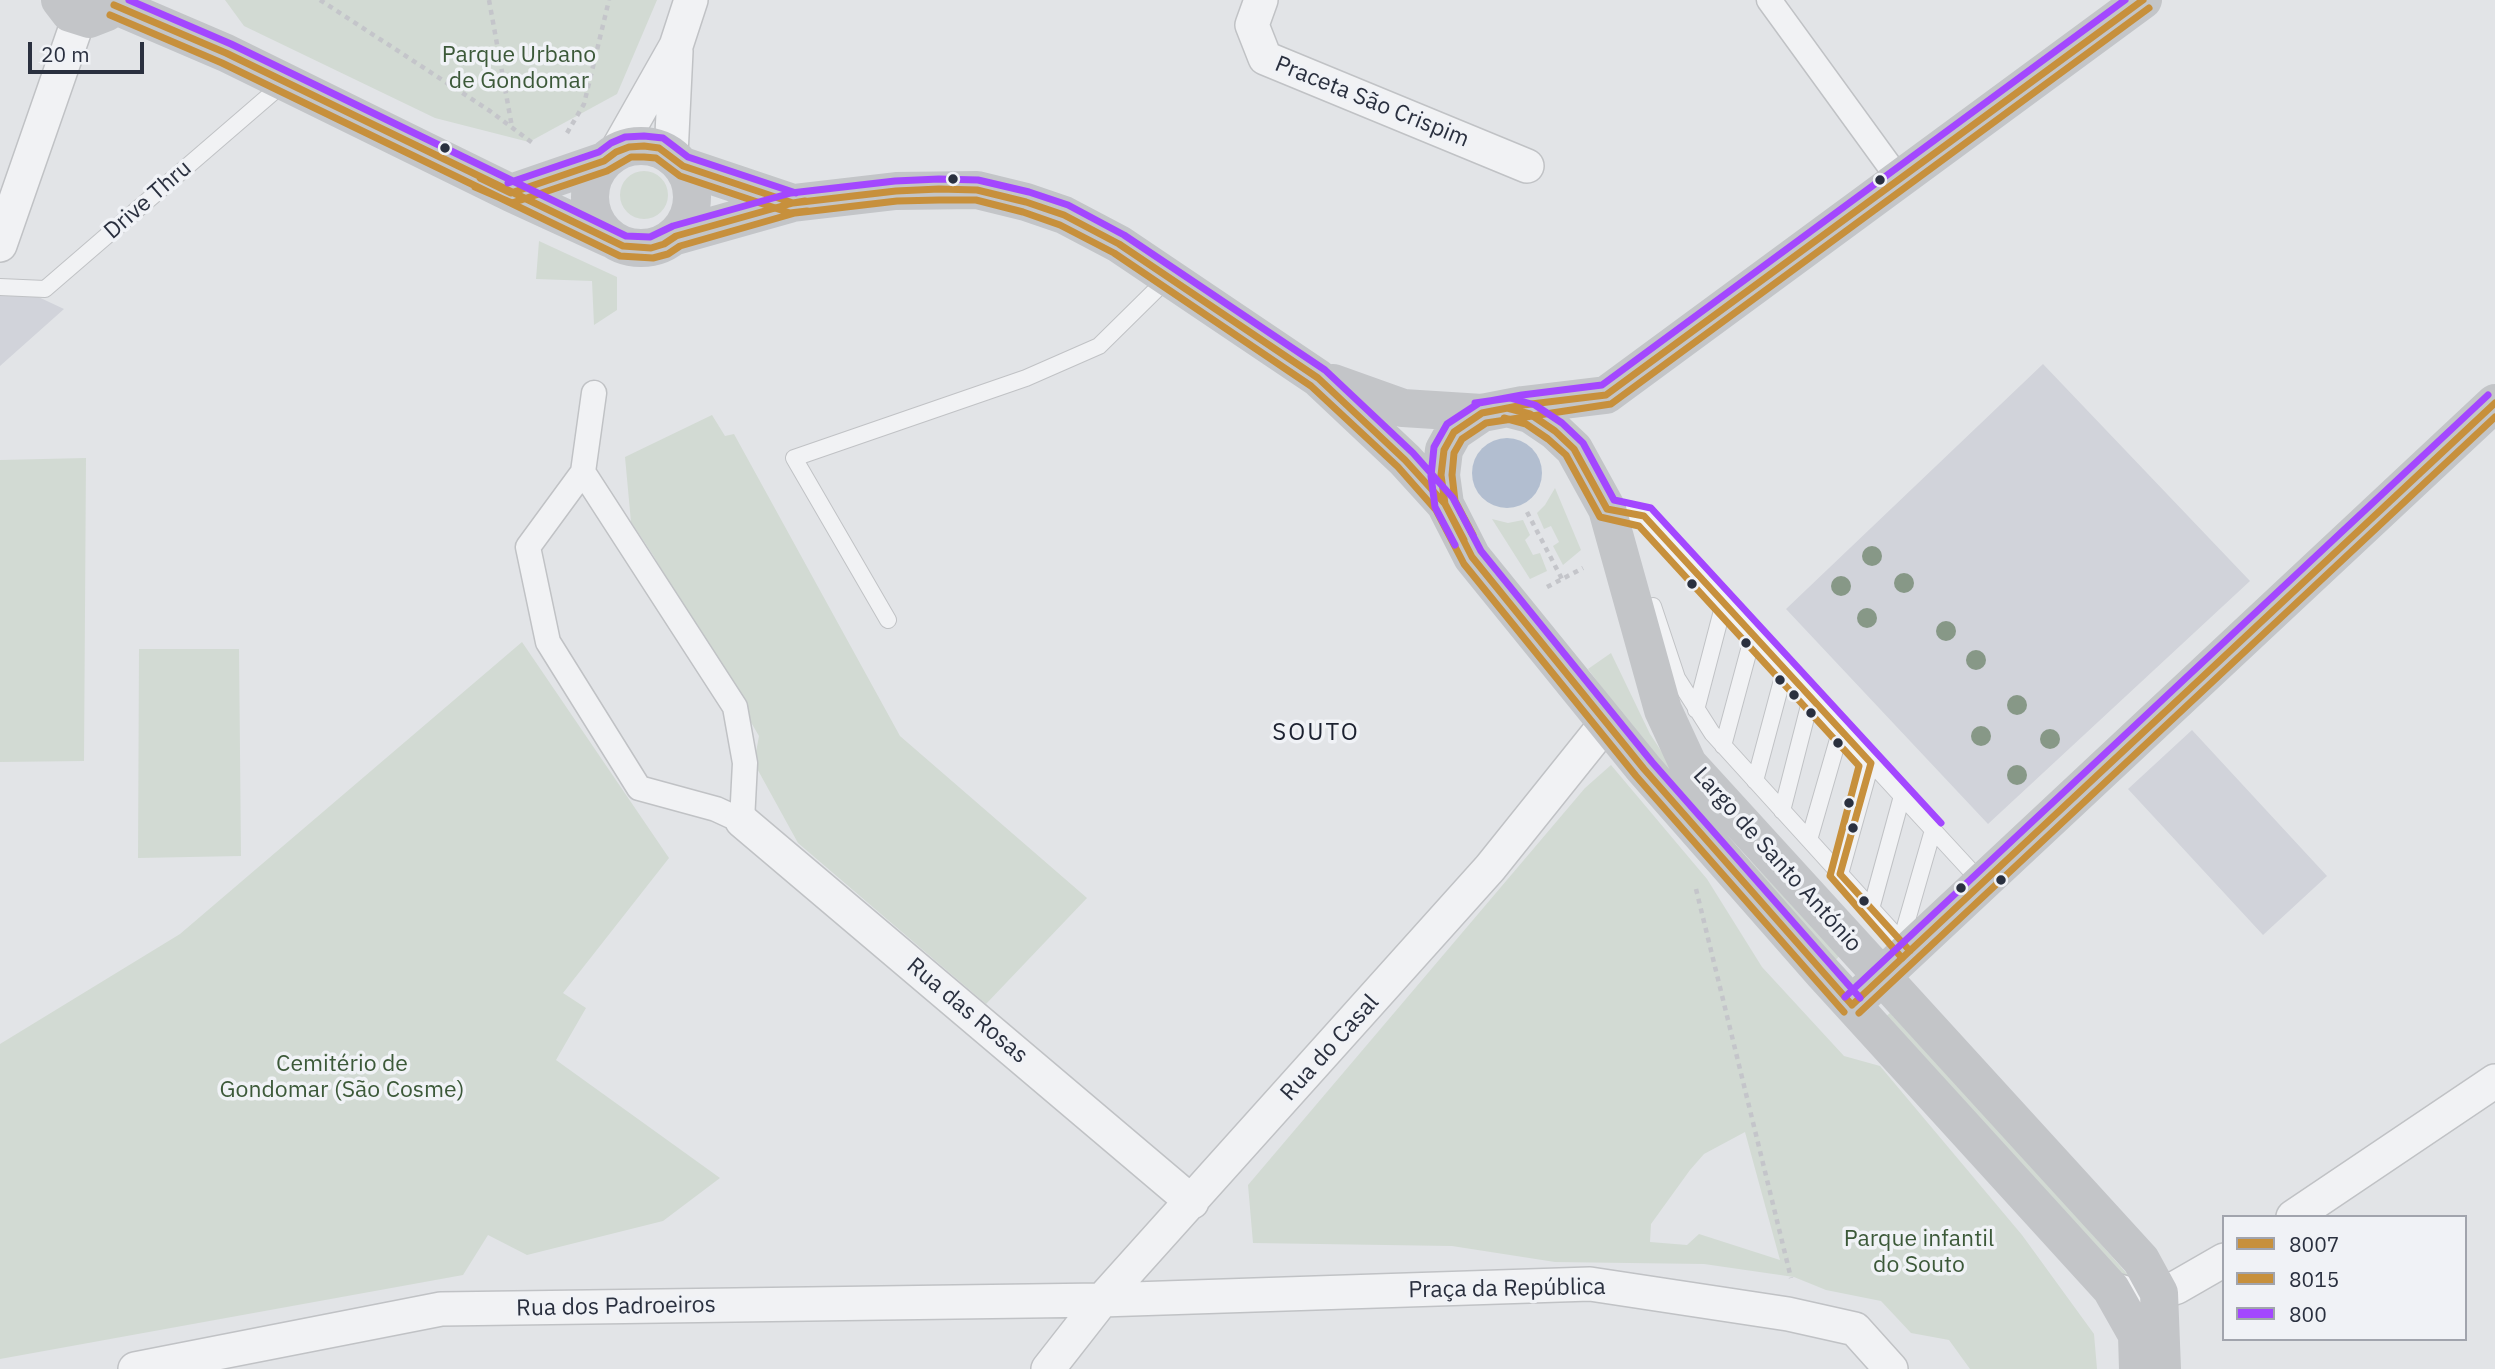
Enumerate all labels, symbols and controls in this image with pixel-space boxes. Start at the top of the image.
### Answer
scale bar [32,28,147,72]
text: 20 m [41,40,90,68]
park label: Parque Urbano de Gondomar [442,41,596,95]
street label: Praceta São Crispim [1271,50,1473,154]
unlabelled marker [438,141,452,155]
street label: Drive Thru [99,155,197,245]
unlabelled marker [946,172,960,186]
unlabelled marker [1873,173,1887,187]
unlabelled marker [1685,577,1699,591]
unlabelled marker [1739,636,1753,650]
unlabelled marker [1773,673,1787,687]
unlabelled marker [1787,688,1801,702]
unlabelled marker [1804,706,1818,720]
district label: SOUTO [1273,719,1359,747]
unlabelled marker [1831,736,1845,750]
street label: Largo de Santo António [1687,762,1867,958]
unlabelled marker [1842,796,1856,810]
unlabelled marker [1846,821,1860,835]
unlabelled marker [1994,873,2008,887]
unlabelled marker [1954,881,1968,895]
unlabelled marker [1857,894,1871,908]
street label: Rua das Rosas [901,952,1033,1070]
street label: Rua do Casal [1275,989,1385,1107]
park label: Cemitério de Gondomar (São Cosme) [220,1050,464,1104]
legend [2222,1215,2467,1341]
park label: Parque infantil do Souto [1844,1225,1994,1279]
text: 8007 [2289,1230,2339,1258]
text: 8015 [2289,1265,2339,1293]
street label: Praça da República [1408,1273,1606,1305]
street label: Rua dos Padroeiros [516,1291,716,1323]
text: 800 [2289,1300,2327,1328]

